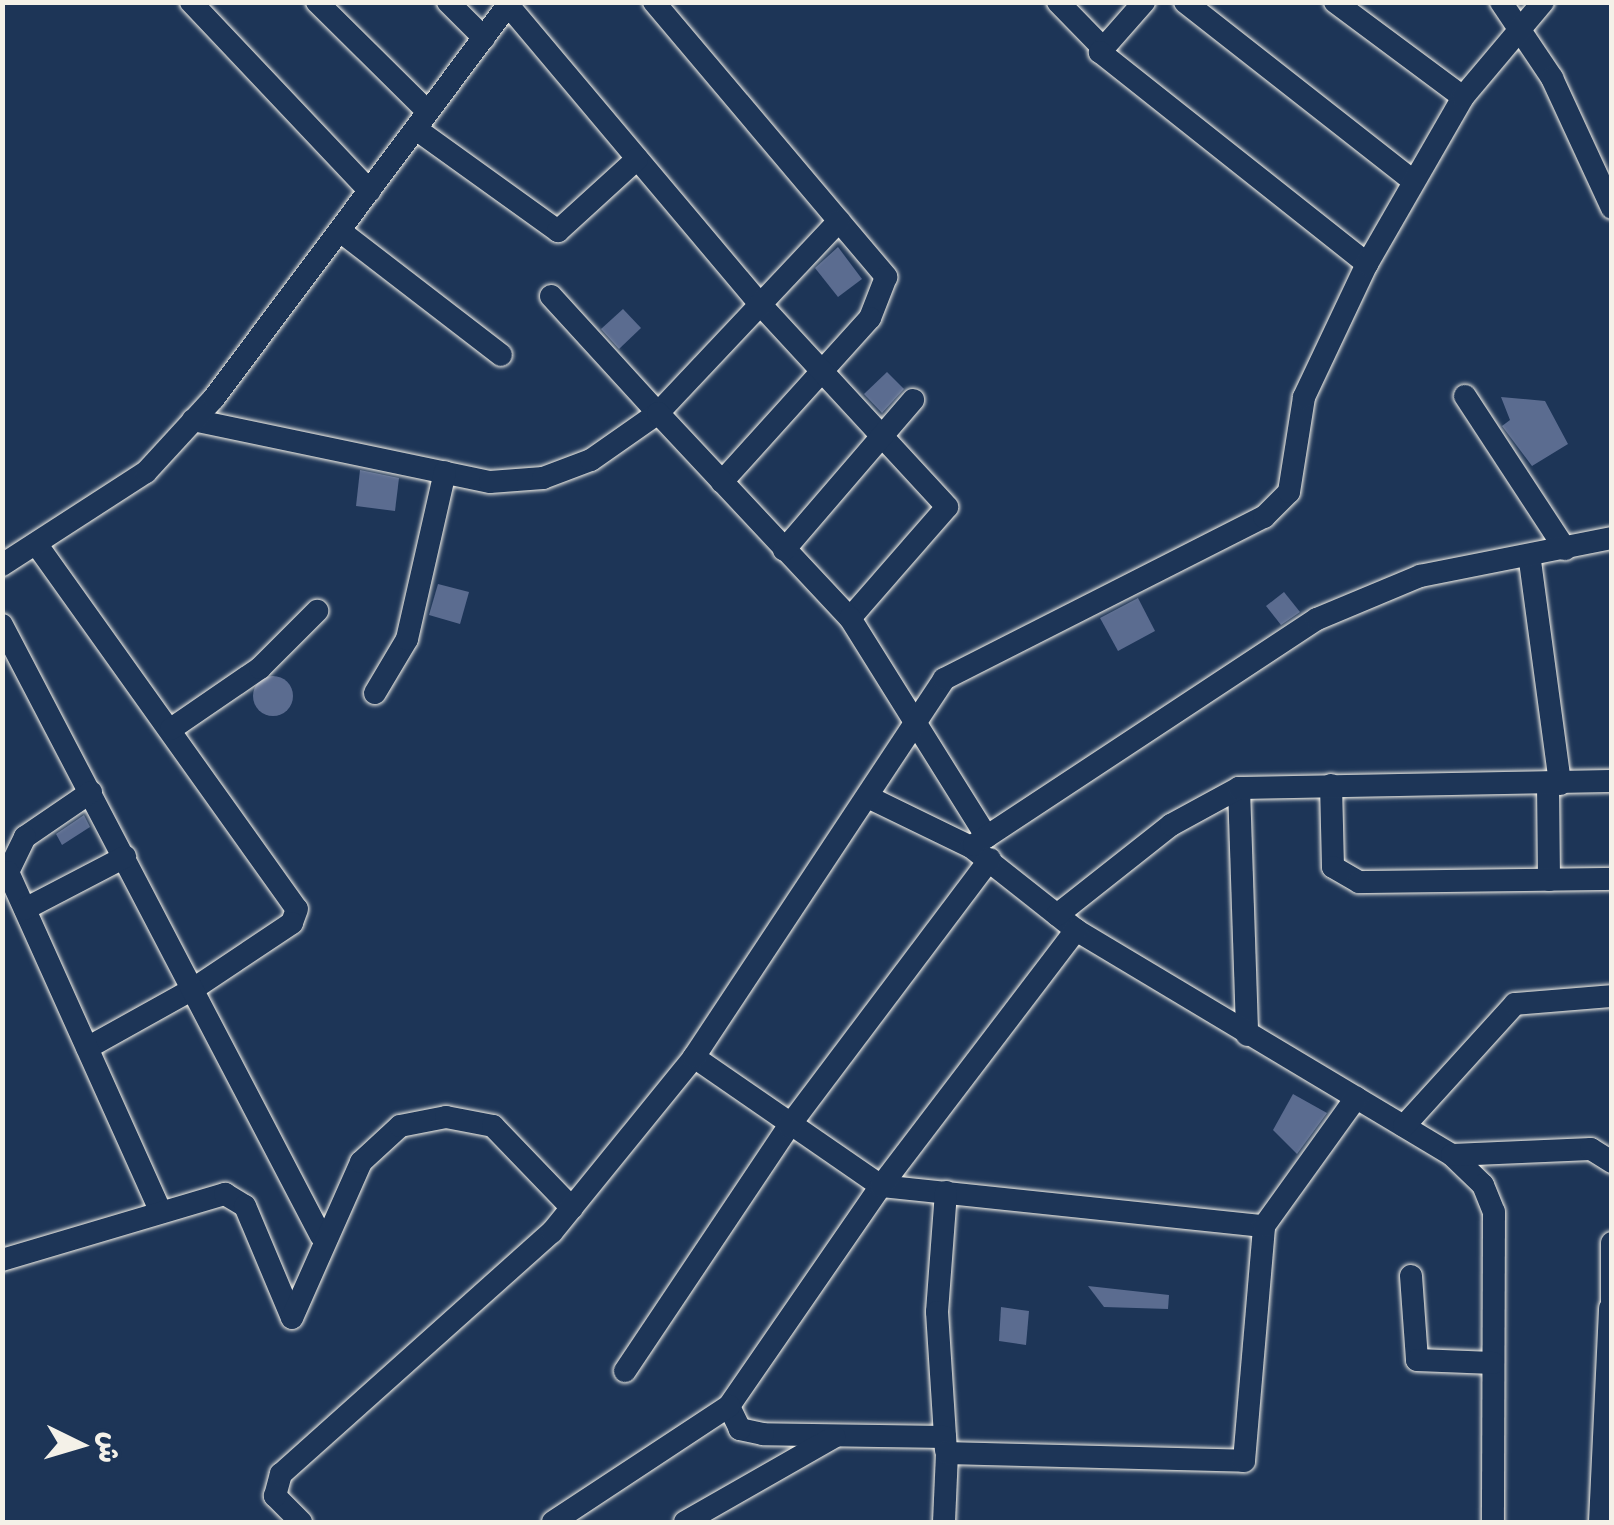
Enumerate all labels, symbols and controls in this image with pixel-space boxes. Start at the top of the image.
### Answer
north arrow [30,1395,130,1495]
text: ش [90,1431,130,1465]

